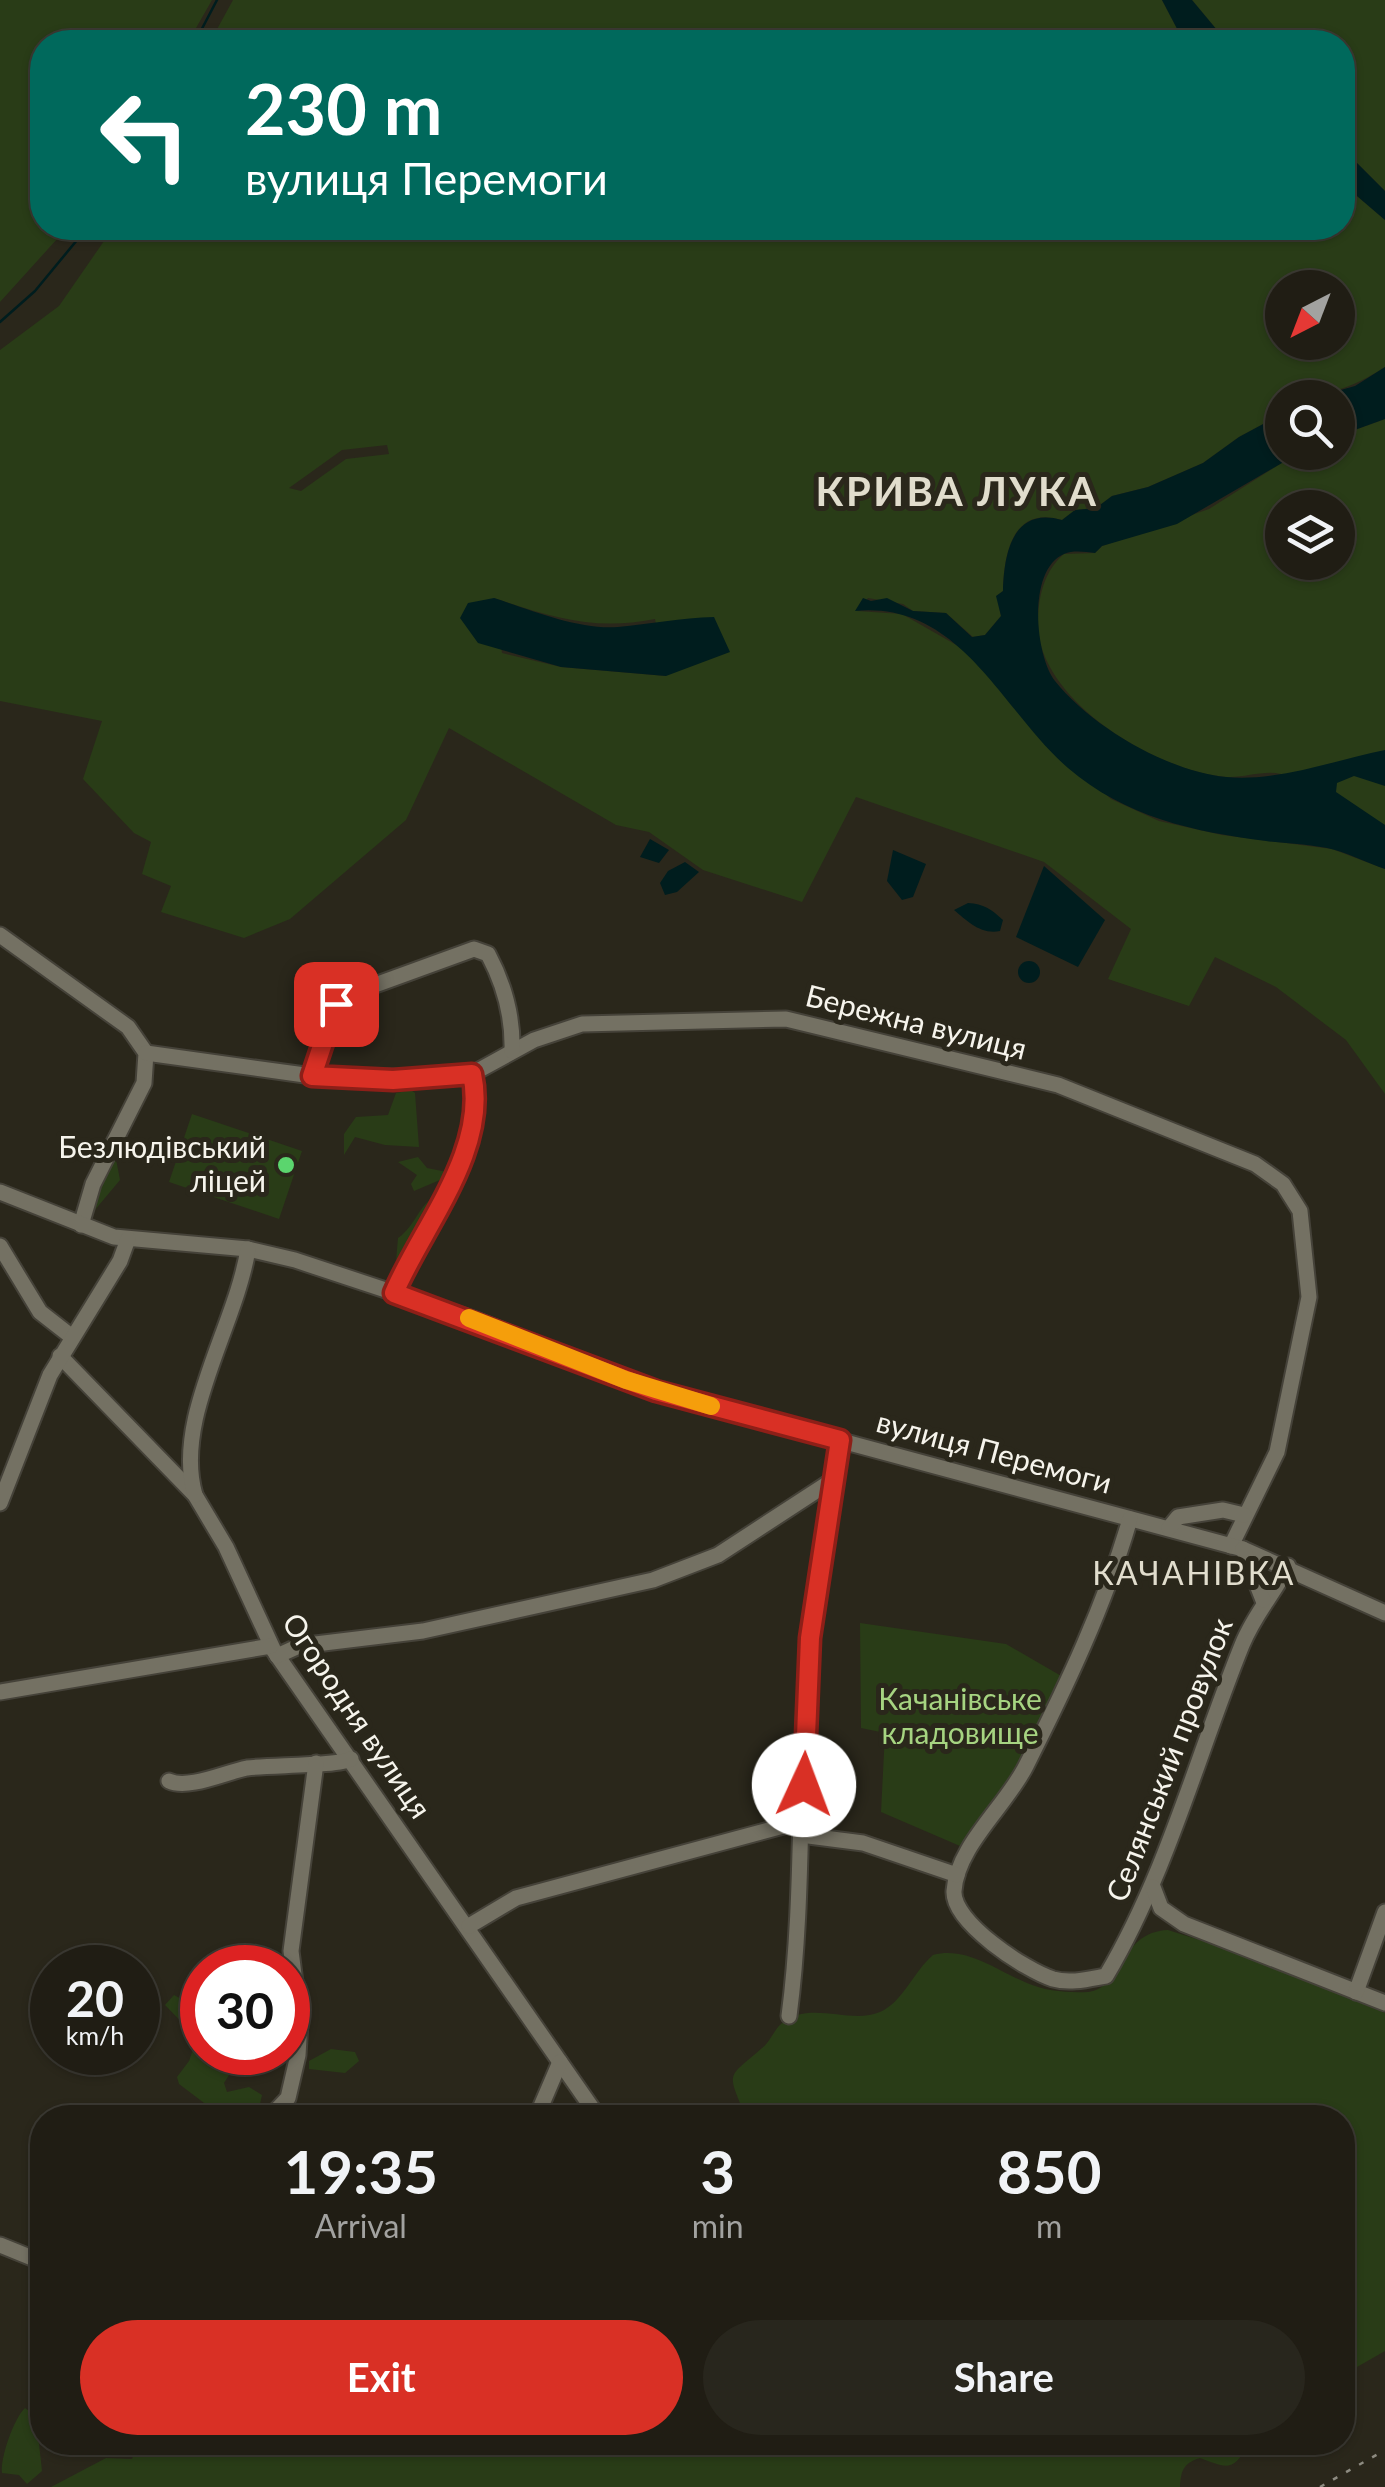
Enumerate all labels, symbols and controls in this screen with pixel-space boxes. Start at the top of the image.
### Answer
text: 230 m [245,66,442,150]
icon: left [80,70,210,200]
text: вулиця Перемоги [245,151,608,205]
north arrow [1265,270,1355,360]
map controls [1265,270,1355,580]
button: search [1265,380,1355,470]
district label: КРИВА ЛУКА [816,467,1098,515]
button: layers [1265,490,1355,580]
pin [294,962,379,1047]
street label: Бережна вулиця [802,976,1031,1066]
icon: arrive [309,977,364,1032]
place label: Безлюдівський ліцей [58,1128,266,1198]
marker: Безлюдівський ліцей [275,1154,297,1176]
street label: вулиця Перемоги [873,1402,1116,1500]
district label: КАЧАНІВКА [1092,1553,1296,1592]
street label: Огородня вулиця [276,1605,440,1824]
street label: Селянський провулок [1097,1612,1239,1906]
park label: Качанівське кладовище [878,1680,1042,1750]
position arrow [752,1733,856,1837]
speed limit sign: 30 [180,1945,310,2075]
text: 20 [66,1968,124,2028]
text: km/h [66,2020,124,2050]
text: 19:35 [284,2135,438,2207]
text: 3 [700,2135,735,2207]
text: 850 [997,2135,1101,2207]
text: Arrival [315,2206,407,2245]
text: min [692,2206,744,2245]
text: m [1036,2206,1062,2245]
button: Exit [80,2320,683,2435]
button: Share [703,2320,1305,2435]

